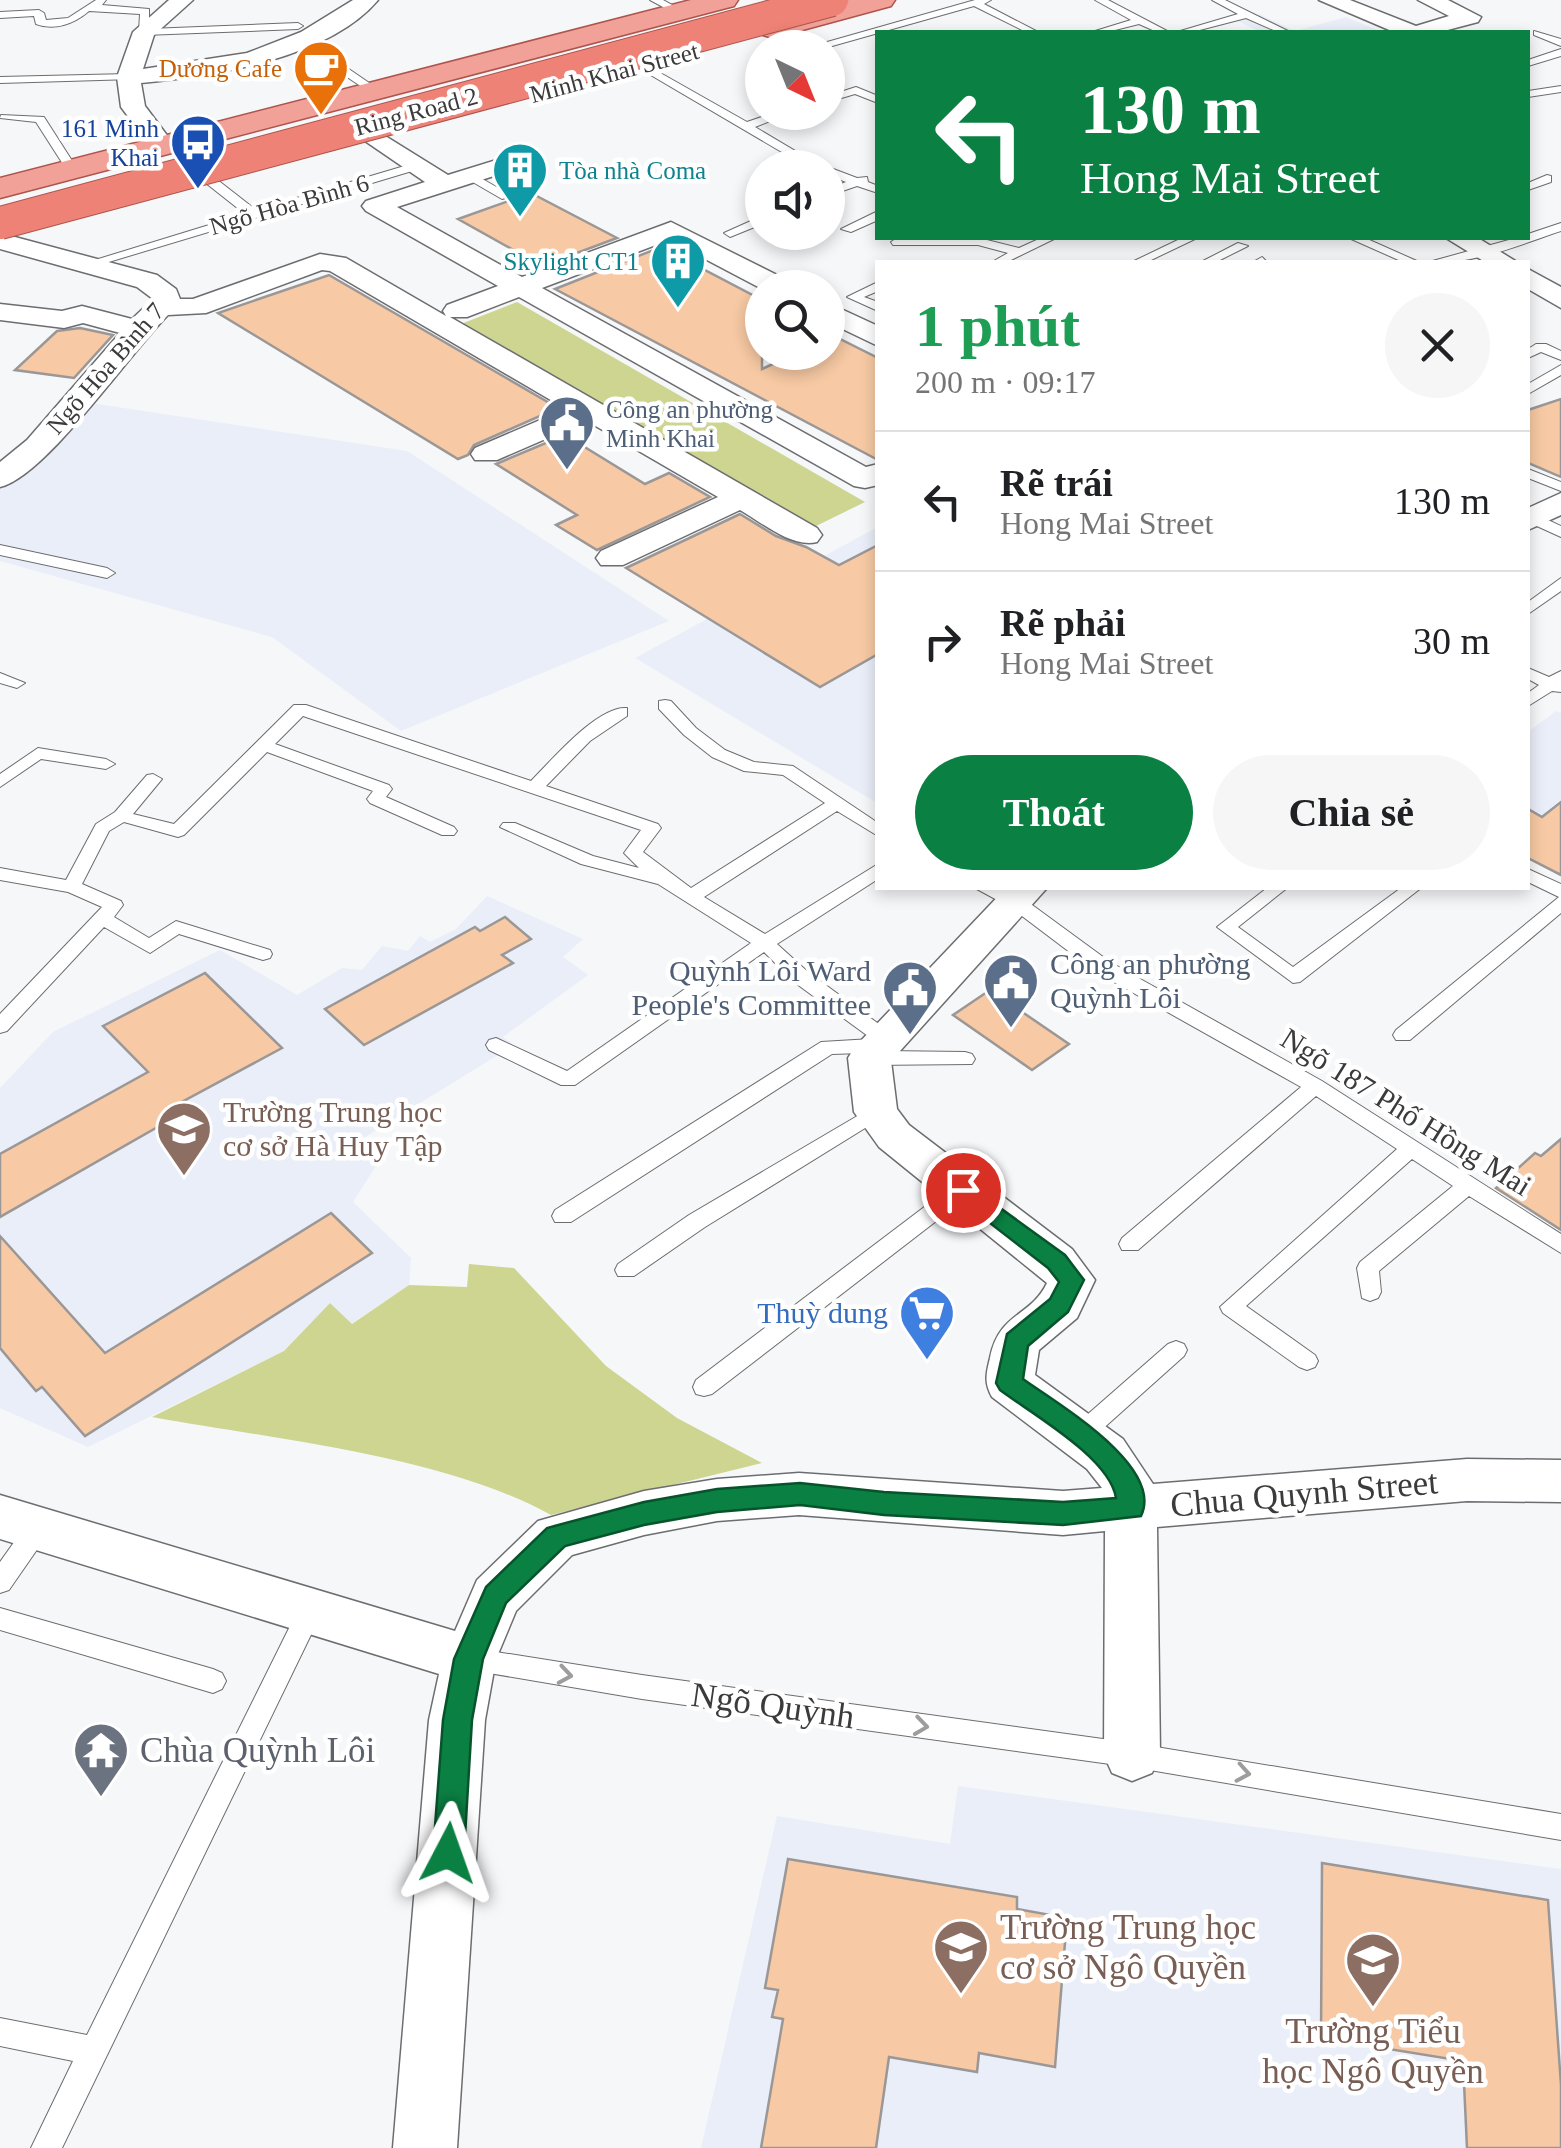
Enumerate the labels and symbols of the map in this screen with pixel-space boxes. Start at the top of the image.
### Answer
north arrow [745,30,845,130]
street label: Minh Khai Street [527,37,702,108]
cafe icon: Dương Cafe [291,38,351,117]
place label: Dương Cafe [159,55,282,82]
street label: Ring Road 2 [352,82,481,141]
bus stop icon: 161 Minh Khai [168,112,228,191]
place label: 161 Minh Khai [61,115,159,171]
building icon: Tòa nhà Coma [490,140,550,219]
place label: Tòa nhà Coma [559,157,706,184]
street label: Ngõ Hòa Bình 6 [206,169,372,240]
building icon: Skylight CT1 [648,231,708,310]
place label: Skylight CT1 [504,248,639,275]
street label: Ngõ Hòa Bình 7 [41,297,170,439]
public building icon: Công an phường Minh Khai [537,393,597,472]
place label: Công an phường Minh Khai [606,396,774,452]
place label: Công an phường Quỳnh Lôi [1050,947,1250,1014]
public building icon: Công an phường Quỳnh Lôi [981,951,1041,1030]
place label: Quỳnh Lôi Ward People's Committee [631,954,871,1021]
public building icon: Quỳnh Lôi Ward People's Committee [880,958,940,1037]
street label: Ngõ 187 Phố Hồng Mai [1275,1021,1537,1202]
place label: Trường Trung học cơ sở Hà Huy Tập [223,1095,442,1162]
school or university icon: Trường Trung học cơ sở Hà Huy Tập [154,1099,214,1178]
pin [921,1148,1006,1233]
supermarket icon: Thuỳ dung [897,1283,957,1362]
place label: Thuỳ dung [757,1296,888,1329]
street label: Chua Quynh Street [1169,1462,1440,1525]
one-way arrow [557,1664,573,1685]
street label: Ngõ Quỳnh [689,1675,857,1736]
one-way arrow [913,1714,930,1735]
temple icon: Chùa Quỳnh Lôi [71,1720,131,1799]
place label: Chùa Quỳnh Lôi [140,1731,376,1770]
one-way arrow [1234,1762,1251,1783]
position arrow [396,1801,500,1905]
place label: Trường Trung học cơ sở Ngô Quyền [1000,1908,1256,1987]
school or university icon: Trường Trung học cơ sở Ngô Quyền [931,1917,991,1996]
school or university icon: Trường Tiểu học Ngô Quyền [1343,1930,1403,2009]
place label: Trường Tiểu học Ngô Quyền [1262,2012,1484,2091]

